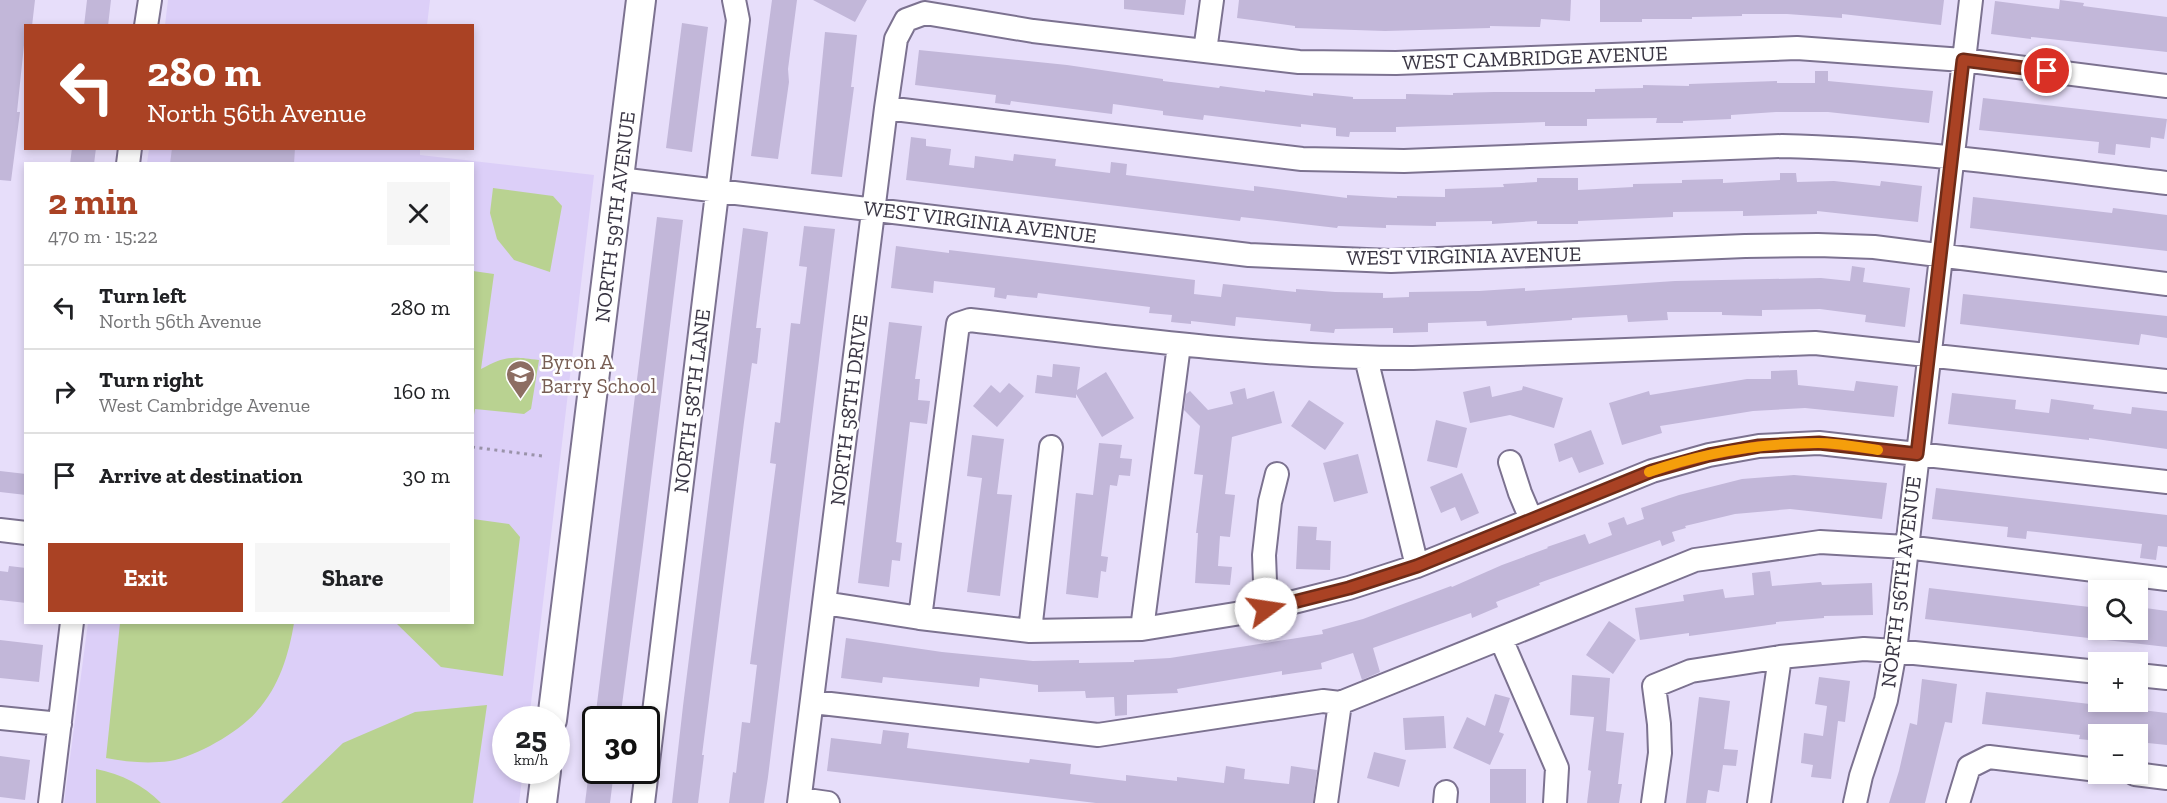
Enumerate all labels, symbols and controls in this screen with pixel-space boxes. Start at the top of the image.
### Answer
street label: WEST CAMBRIDGE AVENUE [1402,40,1668,75]
pin [2021,45,2072,96]
text: 280 m [147,46,261,97]
icon: left [48,48,126,126]
icon: arrive [2030,54,2063,87]
text: North 56th Avenue [147,97,366,129]
street label: NORTH 59TH AVENUE [589,110,640,324]
text: 2 min [48,180,138,223]
button: close [387,182,450,245]
street label: WEST VIRGINIA AVENUE [862,195,1098,248]
text: 470 m · 15:22 [48,224,158,248]
street label: WEST VIRGINIA AVENUE [1346,241,1582,270]
text: Turn left [99,282,186,309]
icon: left [48,291,81,324]
text: 280 m [390,294,450,321]
street label: NORTH 58TH LANE [668,307,715,494]
text: North 56th Avenue [99,309,262,333]
street label: NORTH 58TH DRIVE [824,313,873,507]
place label: Byron A Barry School [541,349,657,398]
school or university icon: Byron A Barry School [504,358,536,400]
text: Turn right [99,366,203,393]
icon: right [48,375,81,408]
text: 160 m [393,378,450,405]
text: West Cambridge Avenue [99,393,310,417]
icon: arrive [48,459,81,492]
text: Arrive at destination [99,462,302,489]
text: 30 m [403,462,450,489]
street label: NORTH 56TH AVENUE [1875,475,1926,689]
button: Exit [48,543,243,612]
button: Share [255,543,450,612]
position arrow [1234,577,1298,641]
map controls [2088,580,2148,784]
button: search [2088,580,2148,640]
button: + [2088,652,2148,712]
speed limit sign: 30 [582,706,660,784]
text: 25 [515,720,547,756]
button: − [2088,724,2148,784]
text: km/h [514,751,548,769]

